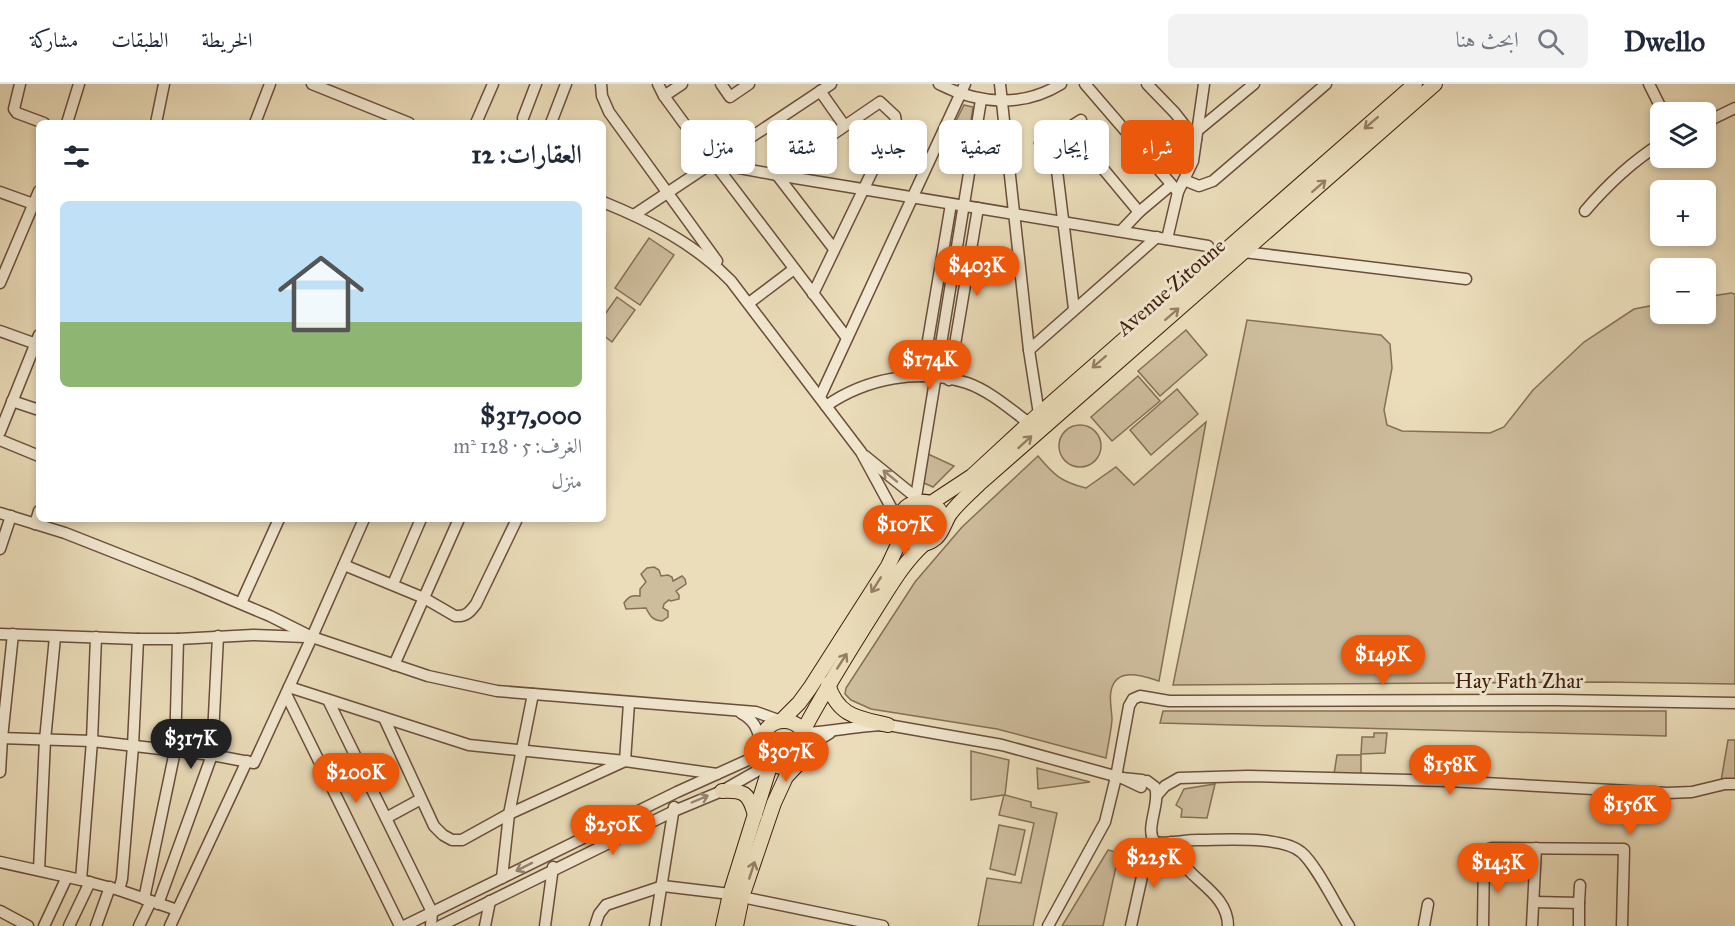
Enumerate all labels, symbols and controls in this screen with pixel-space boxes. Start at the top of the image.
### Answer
search box [1168,14,1588,68]
text: Dwello [1624,24,1705,59]
icon: search [1534,25,1567,58]
text: ابحث هنا [1455,26,1519,53]
text: مشاركة [30,27,78,53]
text: الطبقات [111,27,168,53]
text: الخريطة [201,27,253,53]
map controls [1650,102,1716,324]
button: layers [1650,102,1716,168]
one-way arrow [1364,116,1379,130]
chip: منزل [681,120,755,174]
chip: شقة [767,120,837,174]
chip: جديد [849,120,927,174]
chip: تصفية [939,120,1022,174]
chip: إيجار [1034,120,1109,174]
chip: شراء [1121,120,1194,174]
text: العقارات: 12 [471,138,582,170]
icon: filters [60,140,93,173]
one-way arrow [1311,179,1326,193]
button: + [1650,180,1716,246]
street label: Avenue Zitoune [1110,232,1231,342]
icon: home [267,240,375,348]
pin: $403K [935,246,1019,297]
text: $403K [949,253,1005,277]
button: − [1650,258,1716,324]
one-way arrow [1164,307,1179,321]
pin: $174K [888,340,972,391]
text: $174K [902,347,958,371]
one-way arrow [1092,355,1107,369]
text: $317,000 [480,399,582,431]
text: الغرف: 5 · 128 m² [453,434,582,458]
one-way arrow [1018,435,1033,449]
text: منزل [551,469,582,493]
one-way arrow [883,469,898,483]
pin: $107K [863,505,947,556]
text: $107K [877,512,933,536]
one-way arrow [869,576,881,593]
pin: $149K [1341,635,1425,686]
text: $149K [1355,642,1411,666]
one-way arrow [836,654,848,670]
street label: Hay Fath Zhar [1455,668,1583,694]
pin: $317K [149,719,233,770]
text: $317K [165,726,217,750]
pin: $307K [744,732,828,783]
text: $307K [758,739,814,763]
pin: $158K [1408,745,1492,796]
text: $158K [1423,752,1477,776]
pin: $200K [314,753,398,804]
text: $200K [326,760,386,784]
pin: $156K [1588,785,1672,836]
text: $156K [1603,792,1657,816]
one-way arrow [691,793,709,804]
pin: $250K [571,805,655,856]
text: $250K [585,812,641,836]
pin: $225K [1112,838,1196,889]
pin: $143K [1456,843,1540,894]
text: $225K [1127,845,1182,869]
text: $143K [1471,850,1525,874]
one-way arrow [515,861,533,873]
one-way arrow [747,861,758,880]

